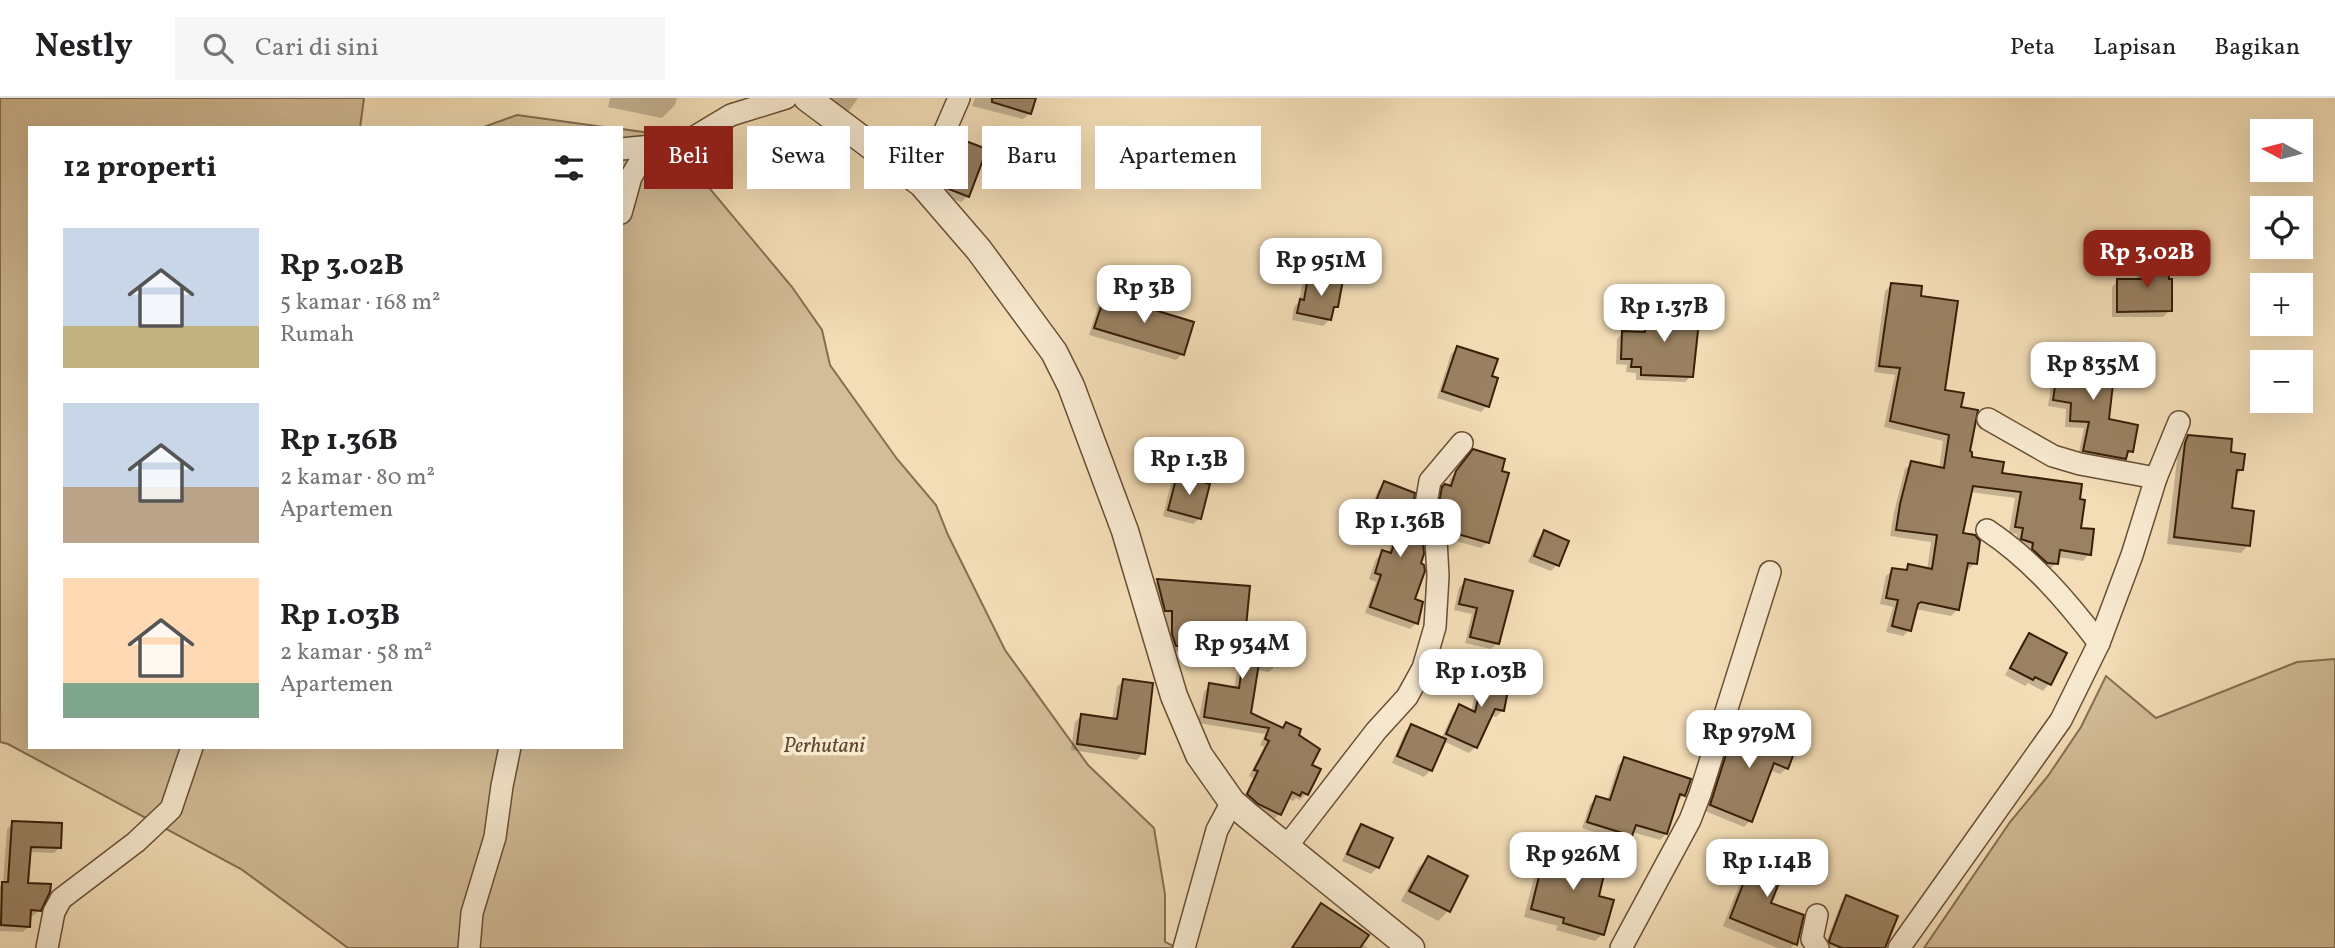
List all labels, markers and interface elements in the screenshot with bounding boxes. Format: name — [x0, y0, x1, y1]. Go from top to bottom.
search box — [175, 17, 665, 80]
text: Nestly — [35, 25, 133, 71]
icon: search — [199, 29, 237, 67]
text: Cari di sini — [255, 30, 379, 66]
text: Peta — [2010, 31, 2055, 65]
text: Lapisan — [2093, 31, 2176, 65]
text: Bagikan — [2214, 31, 2300, 65]
north arrow — [2250, 119, 2314, 182]
map controls — [2250, 119, 2313, 413]
chip: Beli — [644, 126, 733, 189]
chip: Sewa — [747, 126, 850, 189]
chip: Filter — [864, 126, 968, 189]
chip: Baru — [982, 126, 1081, 189]
chip: Apartemen — [1095, 126, 1261, 189]
text: 12 properti — [63, 147, 217, 189]
icon: filters — [550, 149, 588, 187]
button: locate — [2250, 196, 2313, 259]
pin: Rp 3.02B — [2075, 230, 2219, 290]
text: Rp 3.02B — [2099, 237, 2195, 269]
pin: Rp 951M — [1256, 238, 1386, 298]
text: Rp 3.02B — [280, 245, 404, 287]
text: Rp 951M — [1276, 245, 1366, 277]
icon: home — [119, 256, 203, 340]
pin: Rp 3B — [1095, 266, 1193, 325]
text: Rp 3B — [1113, 272, 1175, 304]
button: + — [2250, 273, 2313, 336]
pin: Rp 1.37B — [1592, 285, 1736, 344]
text: 5 kamar · 168 m² — [280, 287, 441, 319]
text: Rp 1.37B — [1620, 291, 1708, 323]
text: Rumah — [280, 319, 354, 351]
pin: Rp 835M — [2028, 342, 2158, 402]
text: Rp 835M — [2047, 349, 2139, 381]
button: − — [2250, 350, 2313, 413]
text: Rp 1.36B — [280, 420, 398, 462]
icon: home — [119, 431, 203, 515]
pin: Rp 1.3B — [1124, 438, 1254, 497]
text: Rp 1.3B — [1150, 444, 1228, 476]
text: 2 kamar · 80 m² — [280, 462, 435, 494]
text: Apartemen — [280, 494, 393, 526]
pin: Rp 1.36B — [1328, 500, 1472, 559]
text: Rp 1.36B — [1355, 506, 1445, 538]
text: Rp 1.03B — [280, 595, 400, 637]
icon: home — [119, 606, 203, 690]
pin: Rp 934M — [1177, 622, 1307, 681]
text: Rp 934M — [1194, 628, 1290, 660]
text: 2 kamar · 58 m² — [280, 637, 432, 669]
pin: Rp 1.03B — [1409, 650, 1553, 709]
text: Rp 1.03B — [1435, 656, 1527, 688]
text: Apartemen — [280, 669, 393, 701]
pin: Rp 979M — [1684, 710, 1814, 770]
text: Rp 979M — [1702, 717, 1796, 749]
park label: Perhutani — [783, 732, 865, 761]
pin: Rp 926M — [1508, 832, 1638, 892]
text: Rp 926M — [1526, 839, 1620, 871]
pin: Rp 1.14B — [1695, 840, 1839, 899]
text: Rp 1.14B — [1722, 846, 1812, 878]

